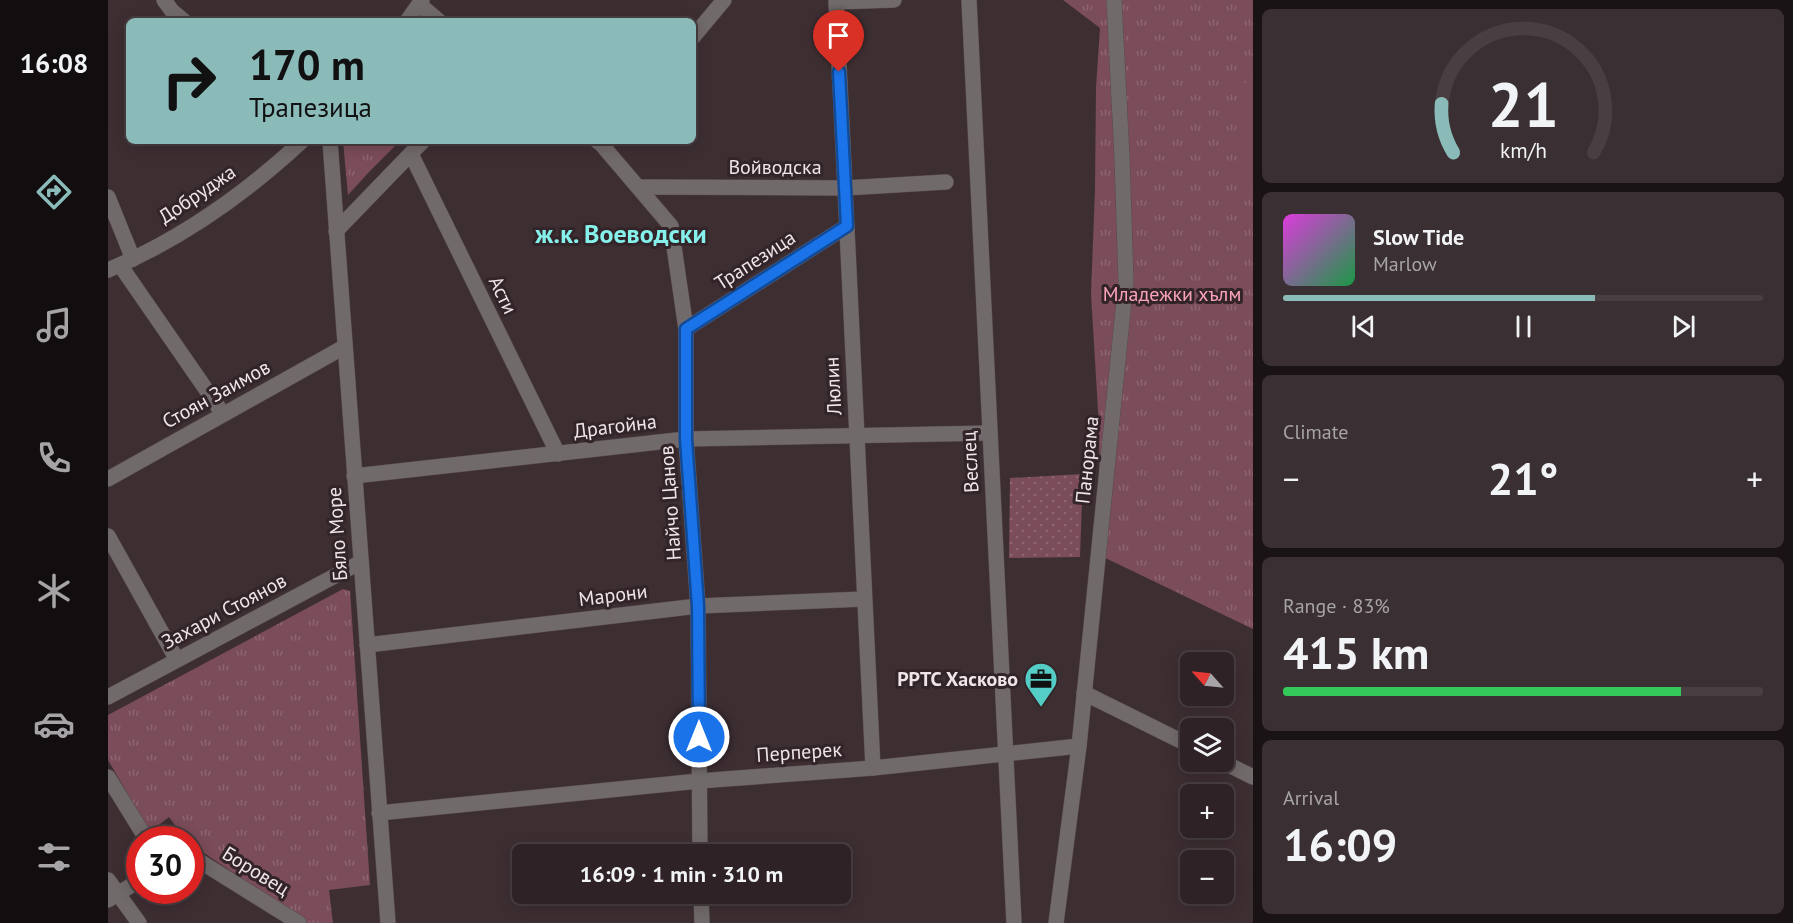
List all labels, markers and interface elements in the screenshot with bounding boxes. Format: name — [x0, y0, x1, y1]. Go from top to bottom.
pin — [813, 10, 864, 72]
icon: arrive — [822, 19, 855, 52]
text: 170 m — [249, 37, 365, 92]
icon: right — [150, 42, 228, 120]
text: 16:08 — [20, 46, 88, 80]
text: 21 — [1488, 63, 1558, 144]
text: Трапезица — [249, 90, 372, 124]
text: km/h — [1499, 136, 1546, 164]
street label: Войводска — [728, 154, 822, 180]
street label: Добруджа — [153, 159, 241, 229]
icon: directions — [33, 171, 75, 213]
district label: ж.к. Воеводски — [534, 217, 707, 250]
text: Slow Tide — [1373, 223, 1464, 251]
street label: Трапезица — [710, 224, 800, 296]
text: Marlow — [1373, 251, 1437, 277]
street label: Асти — [483, 272, 523, 318]
park label: Младежки хълм — [1103, 281, 1241, 307]
icon: music — [33, 304, 75, 346]
icon: previous — [1347, 310, 1380, 343]
icon: pause — [1507, 310, 1540, 343]
icon: next — [1667, 310, 1700, 343]
street label: Стоян Заимов — [157, 354, 275, 434]
street label: Люлин — [818, 356, 848, 417]
street label: Драгойна — [572, 408, 658, 444]
street label: Панорама — [1069, 415, 1105, 505]
text: Climate — [1283, 419, 1349, 445]
street label: Веслец — [955, 430, 985, 494]
icon: phone — [33, 437, 75, 479]
street label: Найчо Цанов — [653, 445, 687, 561]
text: 21° — [1488, 449, 1558, 507]
text: − — [1283, 457, 1300, 500]
text: + — [1746, 457, 1763, 500]
street label: Бяло Море — [321, 486, 353, 582]
street label: Захари Стоянов — [157, 567, 291, 655]
icon: climate — [33, 570, 75, 612]
street label: Марони — [577, 578, 649, 612]
text: Range · 83% — [1283, 593, 1390, 619]
text: 415 km — [1283, 623, 1429, 681]
north arrow — [1180, 652, 1234, 706]
map controls — [1180, 652, 1234, 904]
office icon: РРТС Хасково — [1023, 661, 1059, 708]
place label: РРТС Хасково — [897, 666, 1018, 692]
icon: car — [33, 703, 75, 745]
position arrow — [667, 705, 731, 769]
button: layers — [1180, 718, 1234, 772]
street label: Перперек — [755, 736, 843, 768]
button: + — [1180, 784, 1234, 838]
text: Arrival — [1283, 785, 1339, 811]
text: 16:09 — [1283, 815, 1397, 873]
speed limit sign: 30 — [126, 826, 204, 904]
icon: filters — [33, 836, 75, 878]
street label: Боровец — [218, 840, 294, 902]
button: − — [1180, 850, 1234, 904]
text: 16:09 · 1 min · 310 m — [580, 860, 783, 888]

